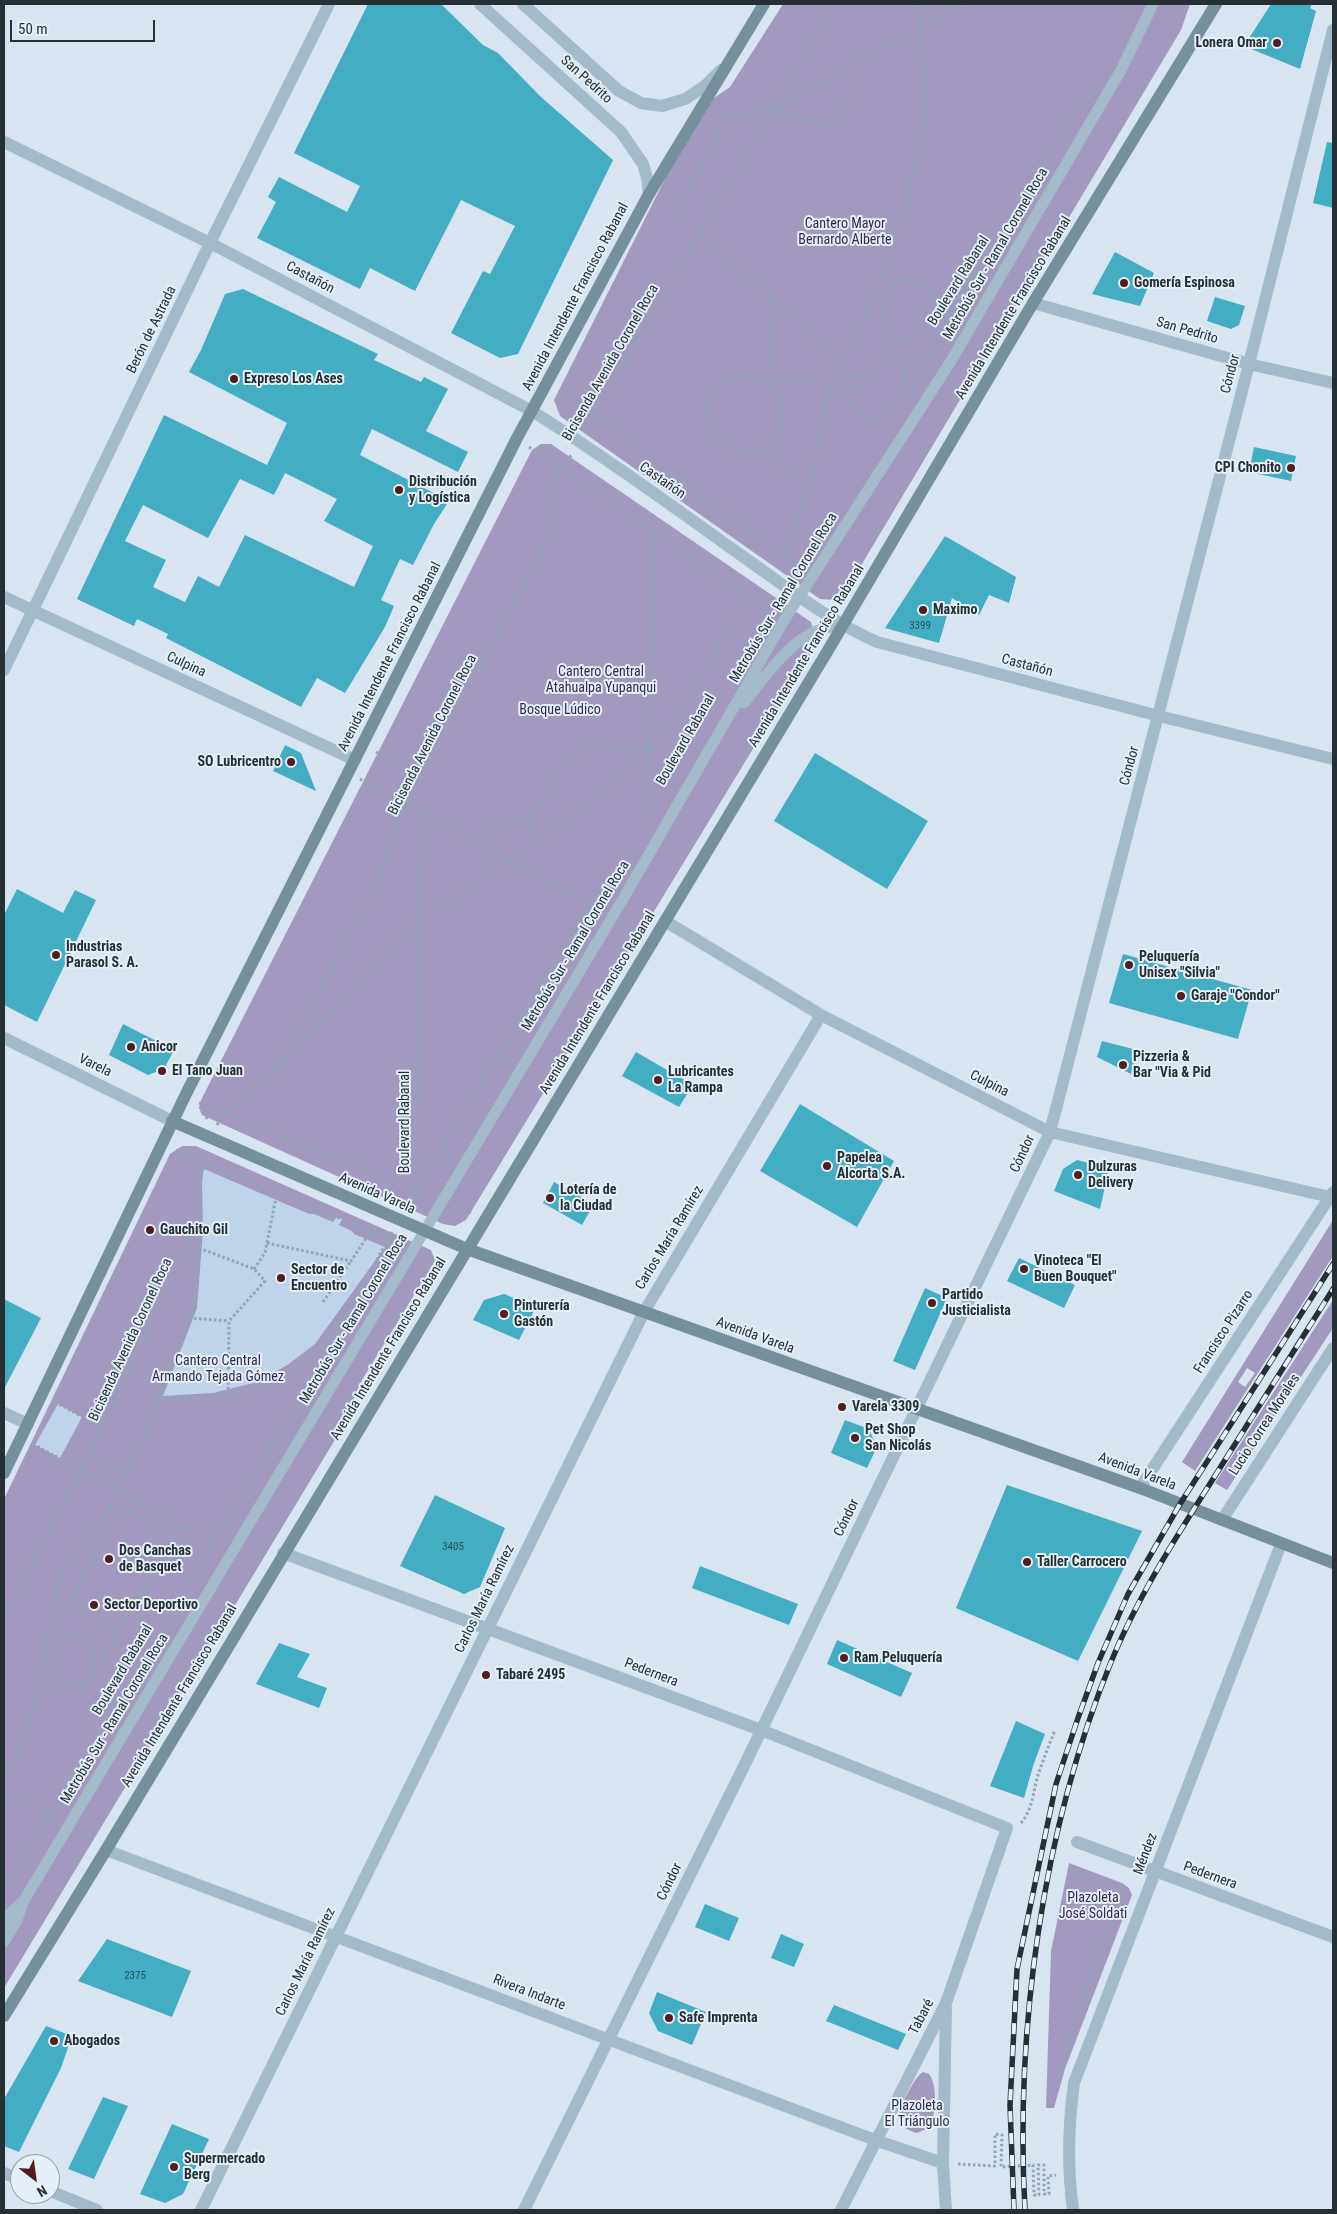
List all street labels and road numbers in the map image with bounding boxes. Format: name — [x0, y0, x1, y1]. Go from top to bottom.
street label: San Pedrito — [557, 52, 615, 108]
street label: Metrobús Sur - Ramal Coronel Roca — [940, 165, 1052, 343]
street label: Avenida Intendente Francisco Rabanal — [519, 200, 633, 394]
street label: Avenida Intendente Francisco Rabanal — [953, 214, 1075, 402]
street label: Boulevard Rabanal — [925, 233, 993, 329]
street label: Castañón — [283, 258, 337, 298]
street label: Bicisenda Avenida Coronel Roca — [559, 282, 663, 444]
street label: Berón de Astrada — [124, 284, 180, 376]
street label: San Pedrito — [1154, 314, 1220, 348]
street label: Cóndor — [1218, 353, 1244, 395]
street label: Castañón — [636, 459, 688, 503]
street label: Metrobús Sur - Ramal Coronel Roca — [727, 510, 841, 686]
street label: Avenida Intendente Francisco Rabanal — [335, 560, 445, 754]
street label: Avenida Intendente Francisco Rabanal — [746, 562, 868, 750]
street label: Culpina — [164, 649, 208, 681]
street label: Castañón — [999, 651, 1055, 681]
street label: Bicisenda Avenida Coronel Roca — [385, 652, 481, 818]
street label: Boulevard Rabanal — [653, 691, 719, 789]
street label: Cóndor — [1117, 745, 1143, 787]
street label: Metrobús Sur - Ramal Coronel Roca — [519, 858, 633, 1034]
street label: Avenida Intendente Francisco Rabanal — [537, 909, 659, 1097]
street label: Varela — [76, 1051, 114, 1081]
street label: Culpina — [967, 1067, 1011, 1101]
street label: Boulevard Rabanal — [397, 1071, 413, 1173]
street label: Cóndor — [1007, 1132, 1039, 1176]
street label: Avenida Varela — [336, 1170, 418, 1218]
street label: Carlos María Ramírez — [632, 1183, 708, 1293]
street label: Metrobús Sur - Ramal Coronel Roca — [297, 1231, 411, 1407]
street label: Avenida Intendente Francisco Rabanal — [328, 1255, 450, 1443]
street label: Bicisenda Avenida Coronel Roca — [86, 1256, 176, 1424]
street label: Francisco Pizarro — [1191, 1287, 1257, 1377]
street label: Avenida Varela — [714, 1314, 796, 1358]
street label: Lucio Correa Morales — [1226, 1371, 1304, 1479]
street label: Avenida Varela — [1096, 1449, 1178, 1495]
street label: Cóndor — [831, 1496, 863, 1540]
street label: Carlos María Ramírez — [452, 1542, 518, 1656]
street label: Avenida Intendente Francisco Rabanal — [119, 1602, 241, 1790]
street label: Boulevard Rabanal — [89, 1622, 157, 1718]
street label: Metrobús Sur - Ramal Coronel Roca — [58, 1631, 172, 1807]
street label: Pedernera — [622, 1655, 680, 1691]
street label: Méndez — [1130, 1831, 1162, 1877]
street label: Pedernera — [1181, 1859, 1239, 1893]
street label: Cóndor — [654, 1860, 686, 1904]
street label: Carlos María Ramírez — [273, 1905, 339, 2019]
street label: Rivera Indarte — [490, 1971, 568, 2015]
street label: Tabaré — [906, 1996, 938, 2038]

